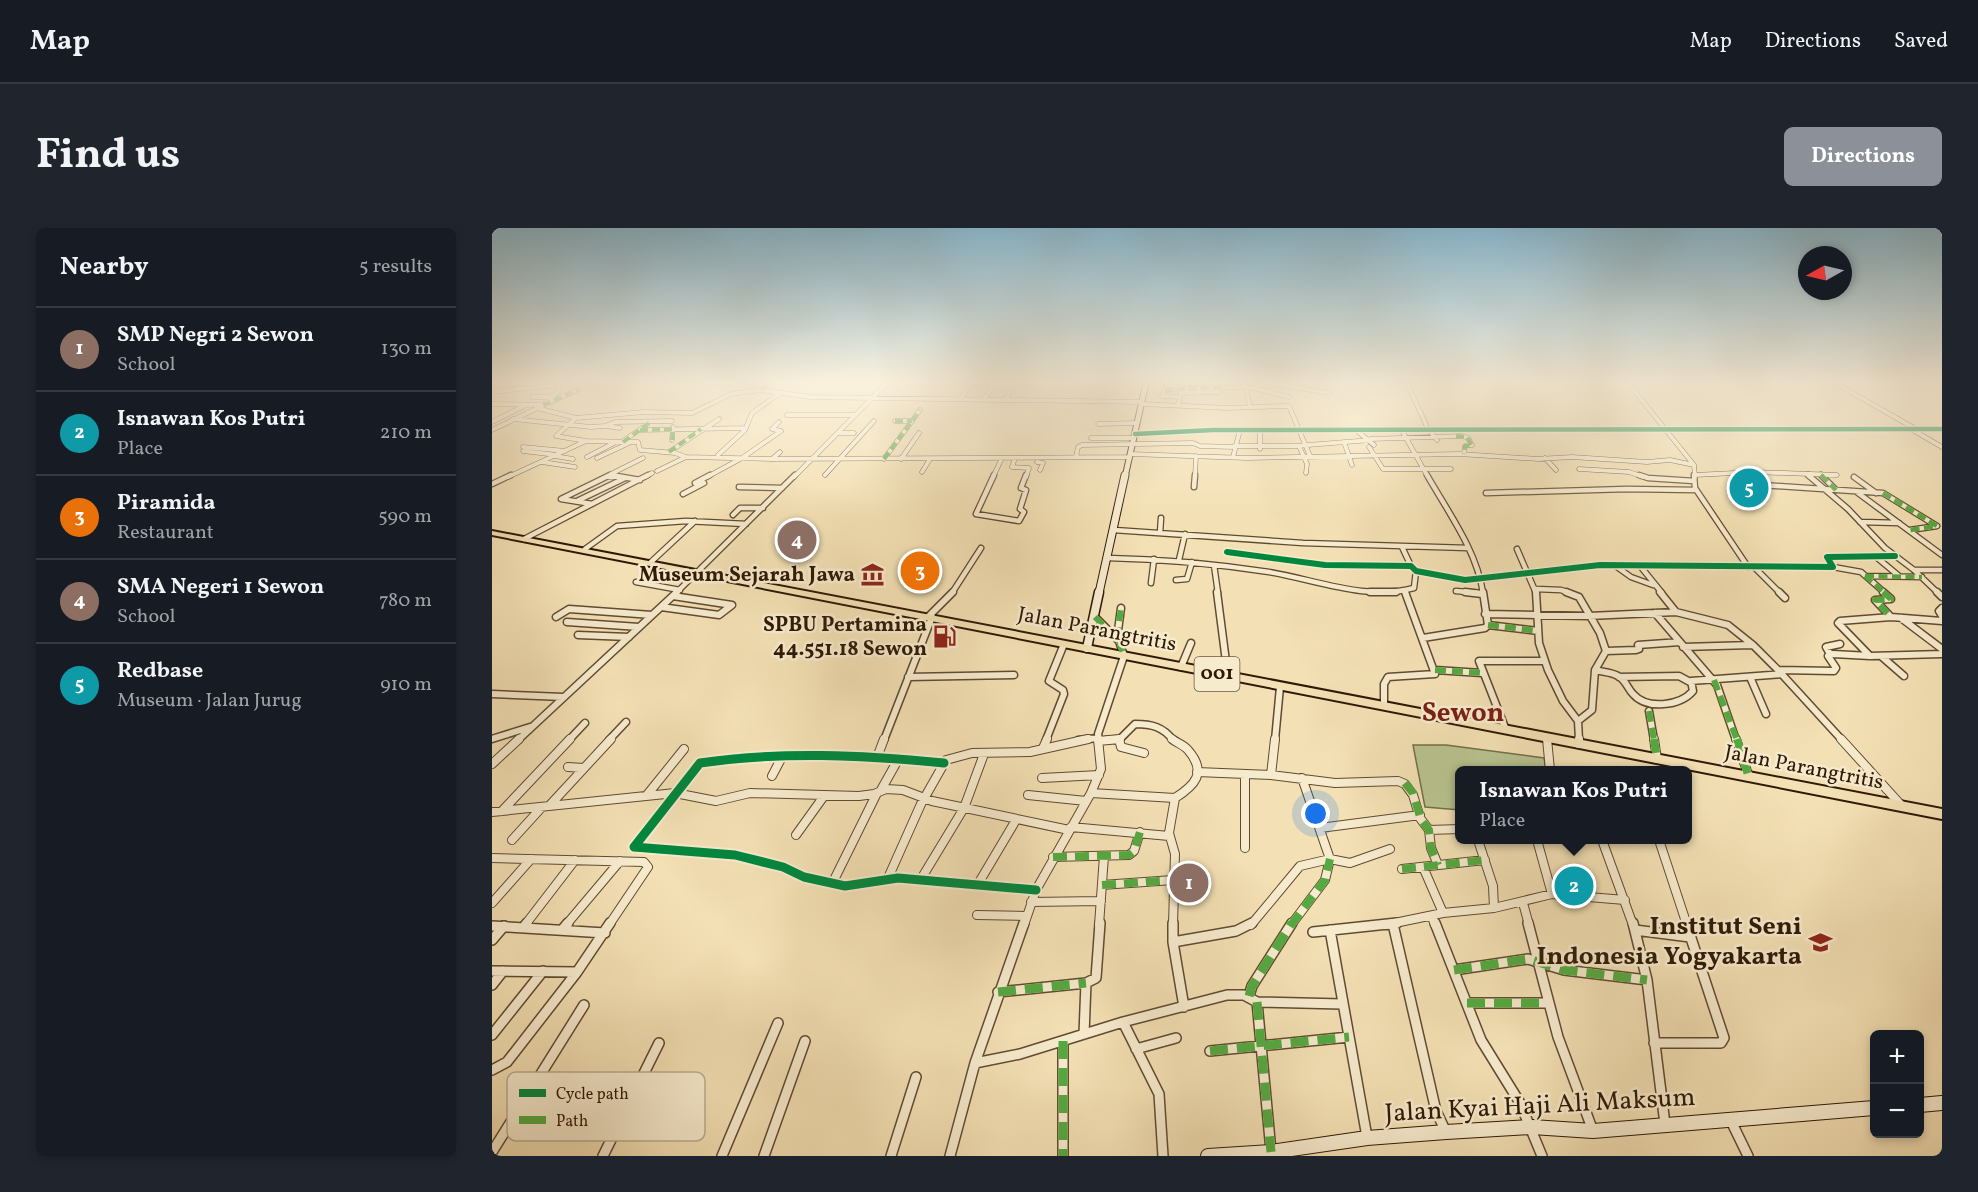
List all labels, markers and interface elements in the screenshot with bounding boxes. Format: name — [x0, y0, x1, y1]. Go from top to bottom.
text: Map — [30, 22, 90, 61]
text: Map — [1690, 27, 1732, 56]
text: Directions — [1765, 27, 1861, 56]
text: Saved — [1894, 27, 1948, 56]
text: Find us — [36, 127, 180, 186]
button: Directions — [1784, 127, 1942, 186]
north arrow — [1798, 246, 1852, 300]
text: Nearby — [60, 249, 149, 285]
text: 5 results — [359, 253, 432, 281]
text: SMP Negri 2 Sewon — [117, 320, 314, 351]
text: 1 — [75, 335, 84, 363]
text: 130 m — [381, 335, 432, 363]
text: School — [117, 351, 175, 379]
text: Isnawan Kos Putri — [117, 404, 305, 435]
text: 2 — [74, 419, 85, 447]
text: 210 m — [380, 419, 432, 447]
text: Place — [117, 435, 163, 463]
pin: 5 — [1730, 466, 1768, 510]
text: Piramida — [117, 488, 215, 519]
text: 3 — [74, 503, 85, 531]
text: 590 m — [378, 503, 432, 531]
pin: 4 — [778, 518, 816, 562]
text: Restaurant — [117, 519, 214, 547]
pin: 3 — [900, 548, 940, 594]
place label: Museum Sejarah Jawa — [639, 561, 855, 590]
museum icon: Museum Sejarah Jawa — [860, 562, 886, 588]
text: SMA Negeri 1 Sewon — [117, 572, 324, 603]
text: 4 — [73, 587, 86, 615]
text: 780 m — [379, 587, 432, 615]
street label: Jalan Parangtritis — [1015, 600, 1179, 660]
text: School — [117, 603, 175, 631]
place label: SPBU Pertamina 44.551.18 Sewon — [763, 611, 927, 664]
fuel station icon: SPBU Pertamina 44.551.18 Sewon — [932, 624, 958, 650]
text: Redbase — [117, 656, 203, 687]
road number: 001 — [1194, 657, 1240, 691]
text: 5 — [75, 671, 84, 699]
text: 910 m — [380, 671, 432, 699]
text: Museum · Jalan Jurug — [117, 687, 302, 715]
district label: Sewon — [1422, 695, 1504, 733]
street label: Jalan Parangtritis — [1722, 738, 1886, 798]
popup — [1455, 766, 1692, 844]
text: Isnawan Kos Putri — [1479, 776, 1668, 807]
your location — [1301, 799, 1330, 828]
text: Place — [1479, 807, 1525, 835]
pin: 1 — [1170, 860, 1208, 906]
pin: 2 — [1554, 864, 1594, 908]
place label: Institut Seni Indonesia Yogyakarta — [1536, 909, 1802, 975]
school or university icon: Institut Seni Indonesia Yogyakarta — [1807, 929, 1833, 955]
map controls — [1870, 1030, 1924, 1138]
button: + — [1870, 1030, 1924, 1084]
legend — [507, 1072, 705, 1141]
street label: Jalan Kyai Haji Ali Maksum — [1384, 1080, 1696, 1132]
text: Cycle path — [556, 1084, 629, 1106]
button: − — [1870, 1084, 1924, 1138]
text: Path — [556, 1111, 588, 1133]

